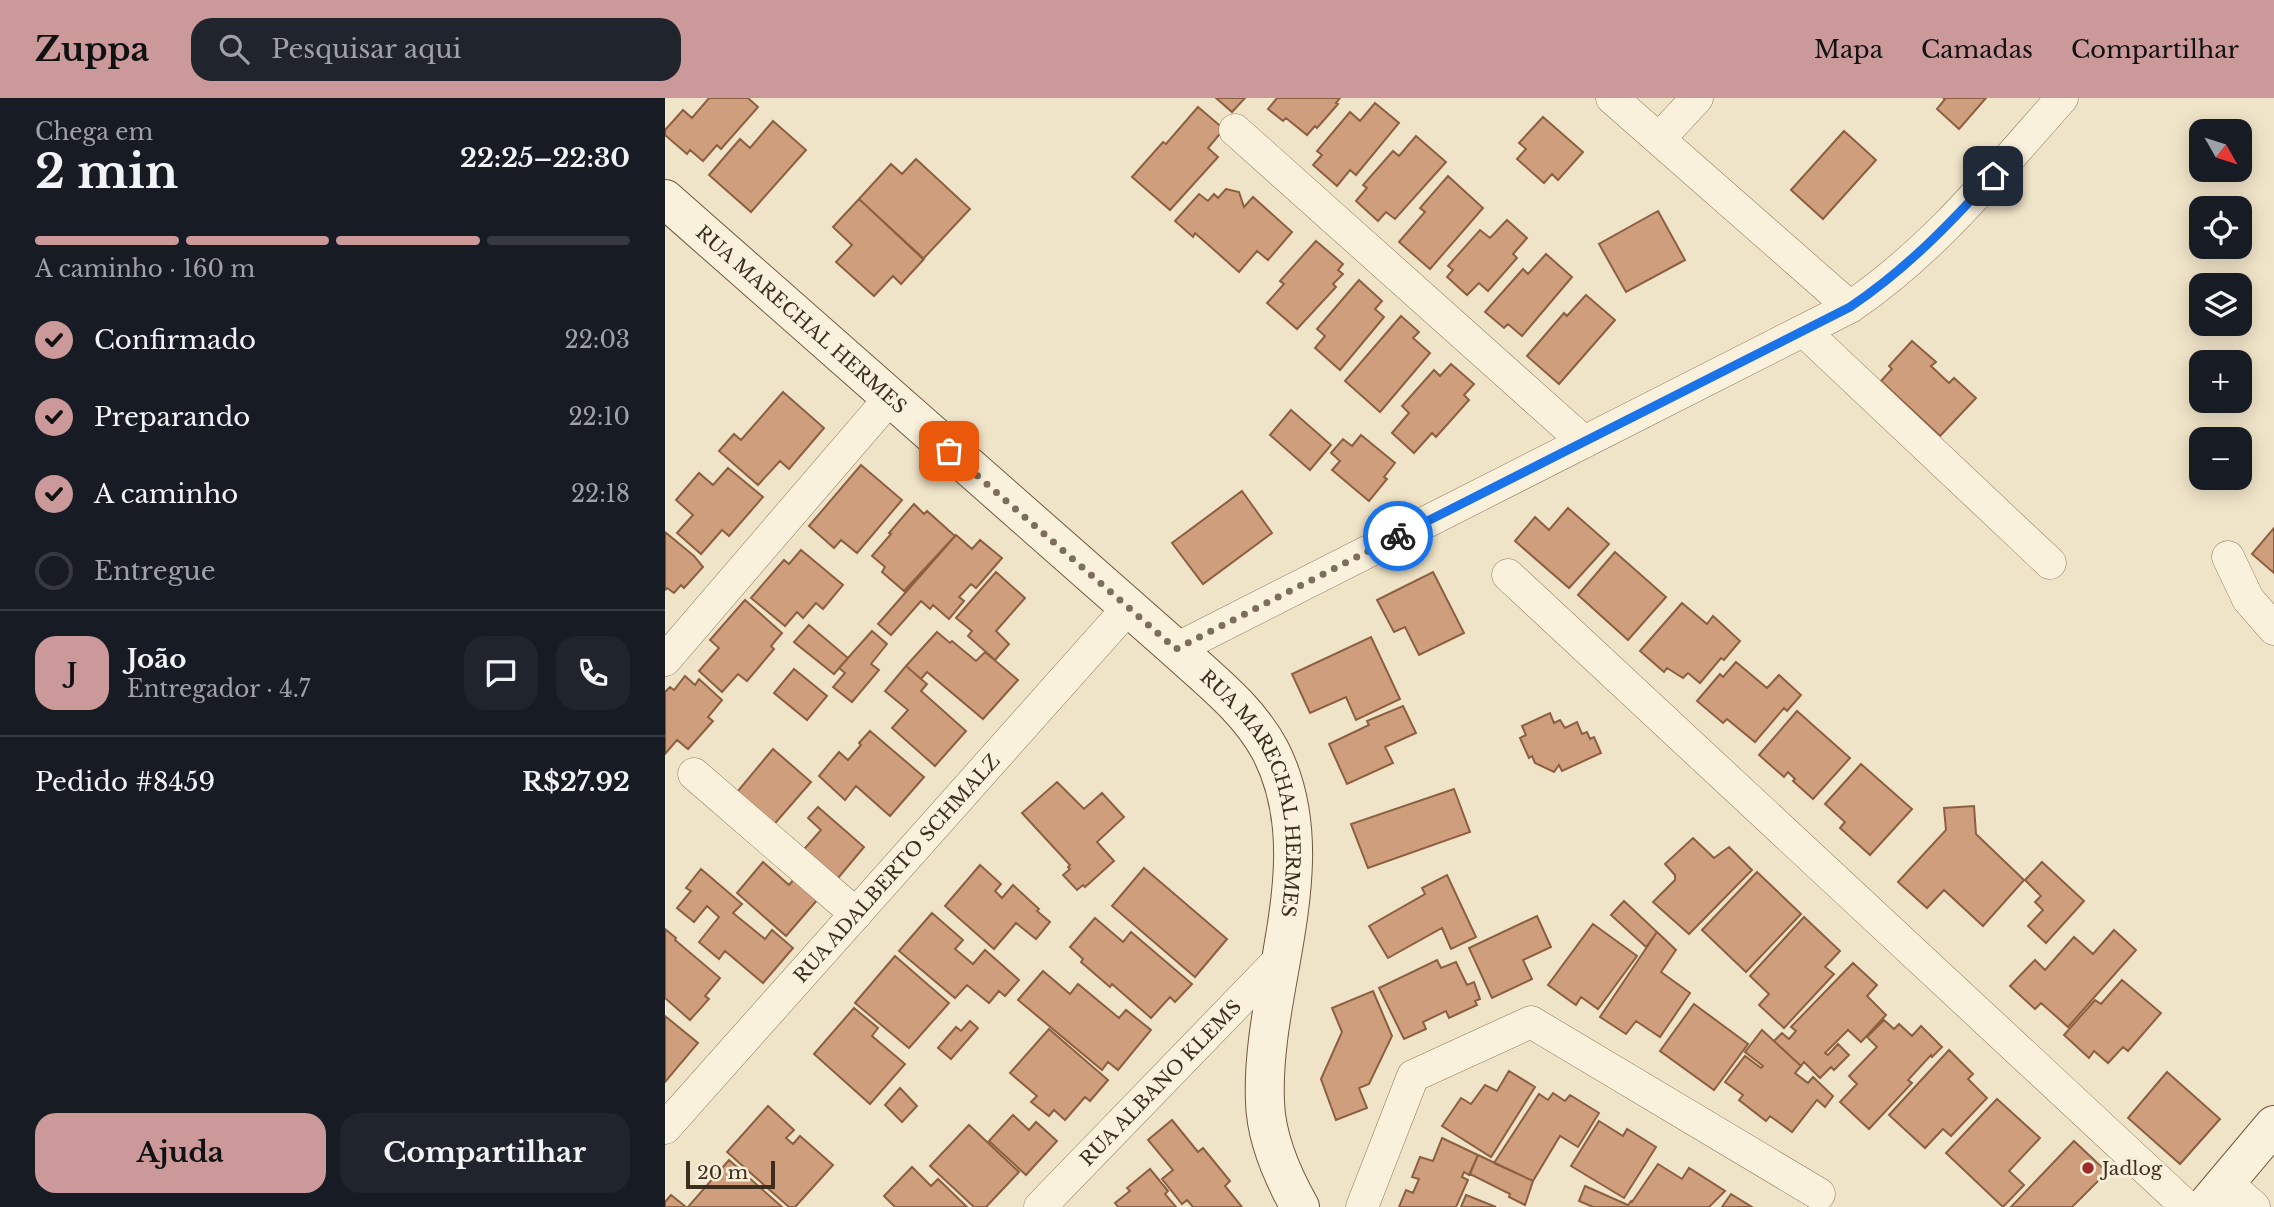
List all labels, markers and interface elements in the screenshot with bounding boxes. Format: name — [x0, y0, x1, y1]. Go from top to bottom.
search box — [191, 18, 681, 81]
text: Zuppa — [35, 29, 149, 70]
icon: search — [215, 30, 253, 68]
text: Pesquisar aqui — [271, 33, 461, 65]
text: Mapa — [1814, 35, 1883, 64]
text: Camadas — [1921, 35, 2033, 64]
text: Compartilhar — [2071, 35, 2239, 64]
text: Chega em — [35, 118, 153, 146]
north arrow — [2189, 119, 2252, 182]
map controls — [2189, 119, 2252, 490]
text: 22:25–22:30 — [460, 142, 630, 174]
text: 2 min — [35, 143, 178, 200]
pin — [1963, 146, 2023, 206]
icon: home — [1974, 157, 2012, 195]
button: locate — [2189, 196, 2252, 259]
street label: RUA MARECHAL HERMES — [691, 221, 911, 419]
text: A caminho · 160 m — [35, 255, 255, 283]
button: layers — [2189, 273, 2252, 336]
icon: check — [35, 321, 73, 359]
text: Confirmado — [94, 324, 256, 356]
text: 22:03 — [565, 326, 630, 354]
button: + — [2189, 350, 2252, 413]
icon: check — [35, 398, 73, 436]
text: Preparando — [94, 401, 250, 433]
text: 22:10 — [568, 403, 630, 431]
pin — [919, 421, 979, 481]
button: − — [2189, 427, 2252, 490]
icon: bag — [930, 432, 968, 470]
icon: check — [35, 475, 73, 513]
text: A caminho — [94, 478, 238, 510]
text: 22:18 — [571, 480, 630, 508]
courier — [1363, 501, 1433, 571]
icon: bike — [1379, 517, 1417, 555]
text: Entregue — [94, 555, 216, 587]
button: chat — [464, 636, 538, 710]
button: phone — [556, 636, 630, 710]
text: João — [127, 643, 186, 675]
text: J — [67, 657, 77, 689]
street label: RUA MARECHAL HERMES — [1195, 665, 1304, 919]
text: Entregador · 4.7 — [127, 675, 310, 703]
street label: RUA ADALBERTO SCHMALZ — [789, 749, 1005, 988]
text: Pedido #8459 — [35, 766, 215, 798]
text: R$27.92 — [522, 766, 630, 798]
street label: RUA ALBANO KLEMS — [1075, 995, 1246, 1171]
button: Ajuda — [35, 1113, 326, 1193]
button: Compartilhar — [340, 1113, 630, 1193]
place label: Jadlog — [2099, 1157, 2163, 1180]
scale bar — [686, 1158, 775, 1190]
marker: Jadlog — [2080, 1160, 2096, 1176]
text: 20 m — [697, 1161, 748, 1184]

